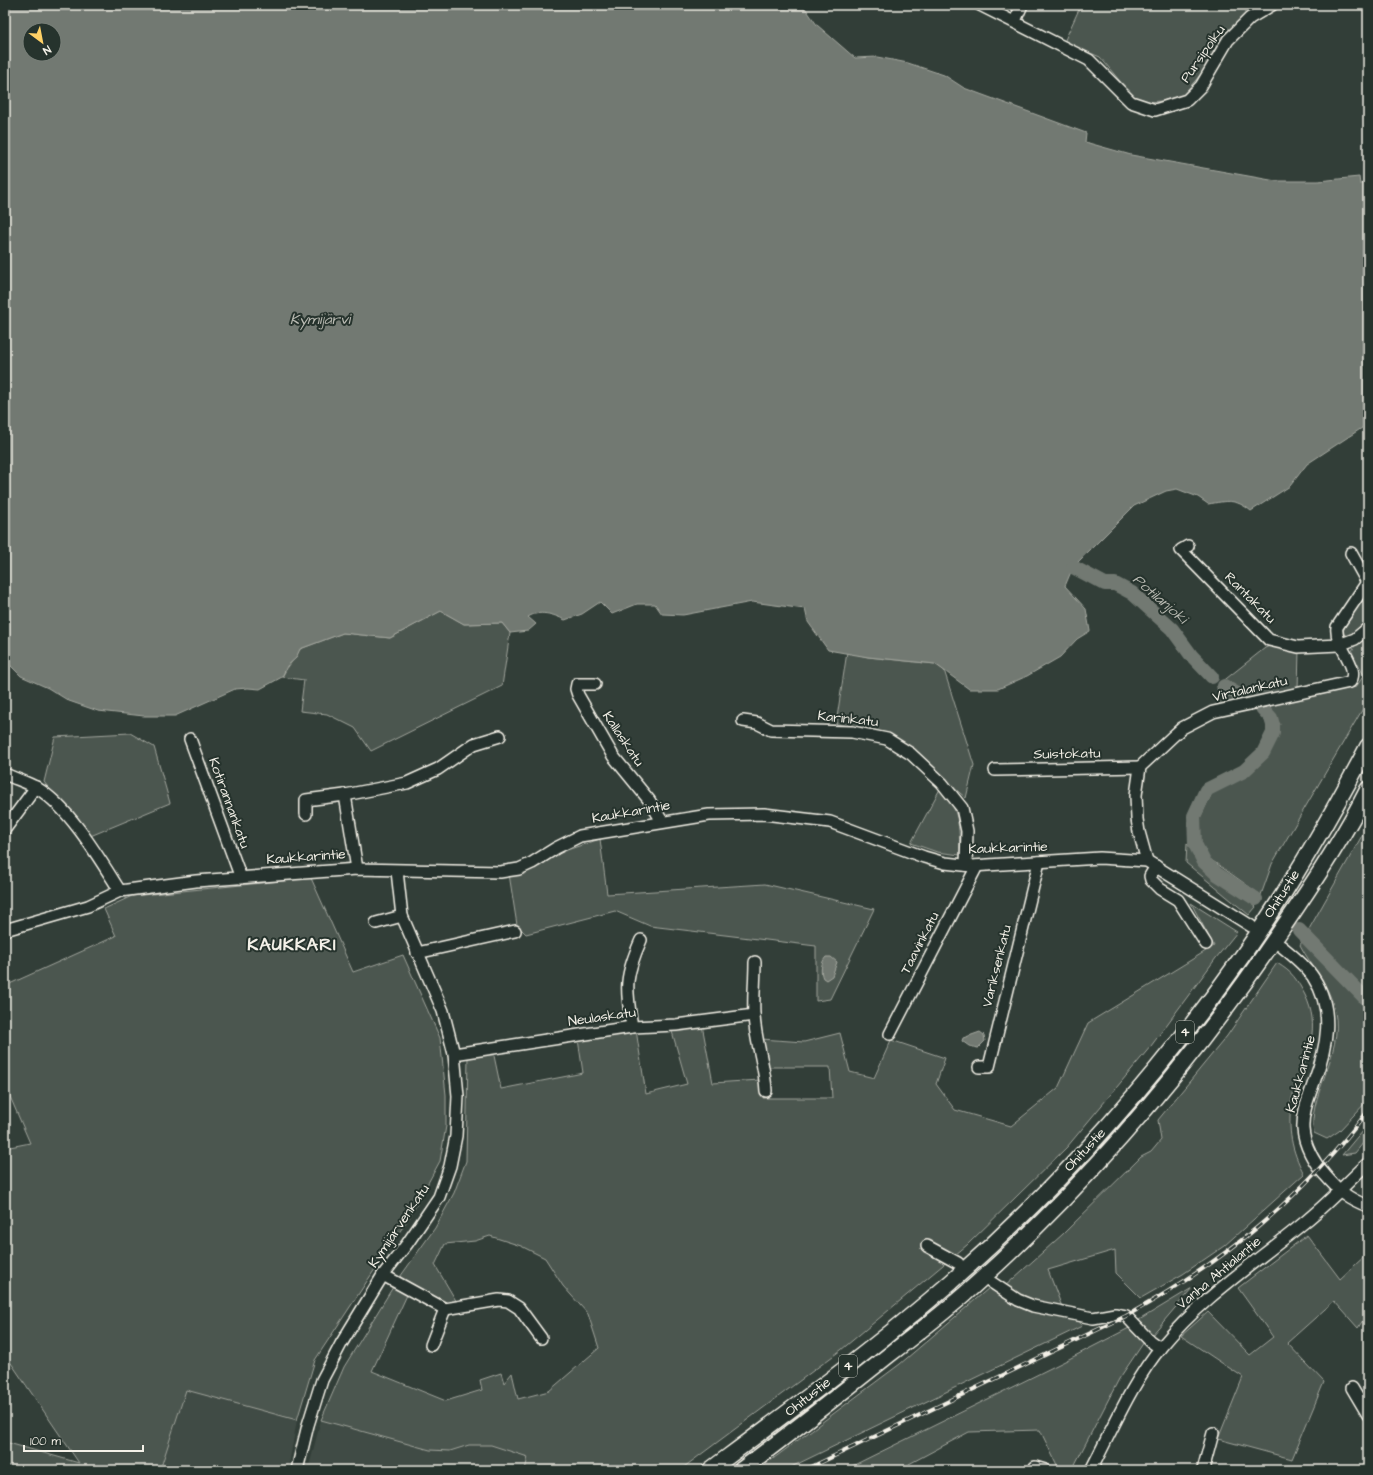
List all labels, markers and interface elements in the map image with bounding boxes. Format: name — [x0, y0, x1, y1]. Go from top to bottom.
street label: Pursipolku — [1176, 21, 1230, 87]
north arrow — [22, 22, 62, 62]
text: N — [40, 42, 54, 58]
water label: Kymijärvi — [290, 309, 352, 331]
street label: Rantakatu — [1220, 568, 1280, 628]
water label: Potilanjoki — [1128, 569, 1193, 630]
street label: Virtalankatu — [1211, 671, 1289, 707]
street label: Karinkatu — [817, 706, 879, 732]
street label: Kallaskatu — [597, 707, 649, 771]
street label: Suistokatu — [1033, 743, 1101, 765]
street label: Kotirannankatu — [203, 755, 255, 851]
street label: Kaukkarintie — [590, 795, 672, 829]
street label: Kaukkarintie — [968, 837, 1048, 859]
street label: Kaukkarintie — [266, 844, 347, 870]
street label: Ohitustie — [1259, 866, 1305, 922]
street label: Taavinkatu — [896, 908, 944, 978]
street label: Variksenkatu — [977, 923, 1017, 1009]
district label: KAUKKARI — [247, 932, 337, 957]
street label: Neulaskatu — [567, 1002, 637, 1032]
road number: 4 — [1176, 1021, 1194, 1043]
street label: Kaukkarintie — [1281, 1033, 1321, 1115]
street label: Ohitustie — [1059, 1123, 1111, 1176]
street label: Kymijärvenkatu — [364, 1180, 434, 1272]
street label: Vanha Ahtialantie — [1172, 1231, 1266, 1314]
road number: 4 — [839, 1355, 857, 1377]
street label: Ohitustie — [781, 1372, 836, 1421]
scale bar — [24, 1427, 143, 1453]
text: 100 m — [30, 1433, 61, 1450]

